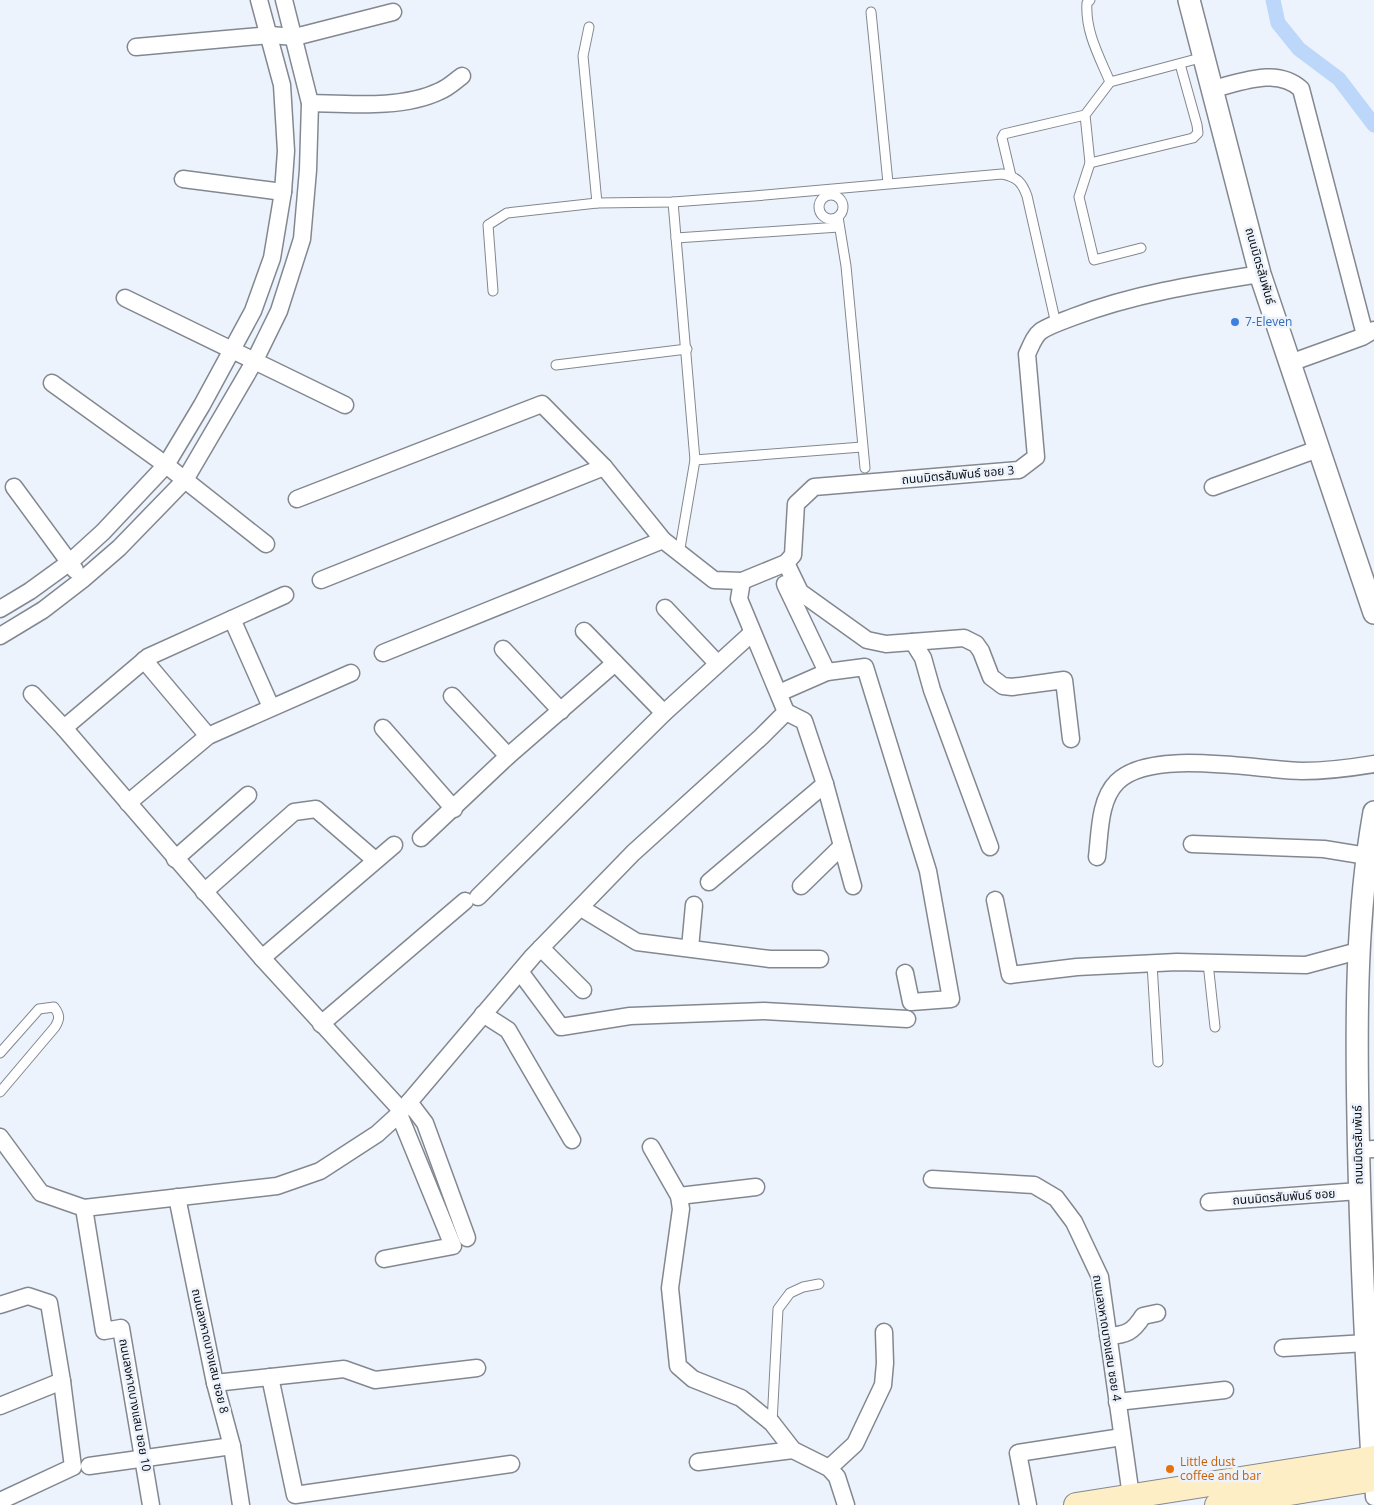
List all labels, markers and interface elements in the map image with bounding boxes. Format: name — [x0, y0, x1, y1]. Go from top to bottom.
street label: ถนนมิตรสัมพันธ์ — [1241, 225, 1280, 306]
place label: 7-Eleven — [1245, 313, 1292, 330]
marker: 7-Eleven — [1229, 316, 1241, 328]
street label: ถนนมิตรสัมพันธ์ ซอย 3 — [901, 461, 1015, 488]
street label: ถนนมิตรสัมพันธ์ — [1348, 1105, 1367, 1185]
street label: ถนนมิตรสัมพันธ์ ซอย — [1232, 1184, 1336, 1209]
street label: ถนนลงหาดบางแสน ซอย 4 — [1089, 1273, 1126, 1403]
street label: ถนนลงหาดบางแสน ซอย 8 — [188, 1287, 233, 1415]
street label: ถนนลงหาดบางแสน ซอย 10 — [115, 1337, 156, 1473]
place label: Little dust coffee and bar — [1180, 1453, 1261, 1484]
marker: Little dust coffee and bar — [1164, 1463, 1176, 1475]

